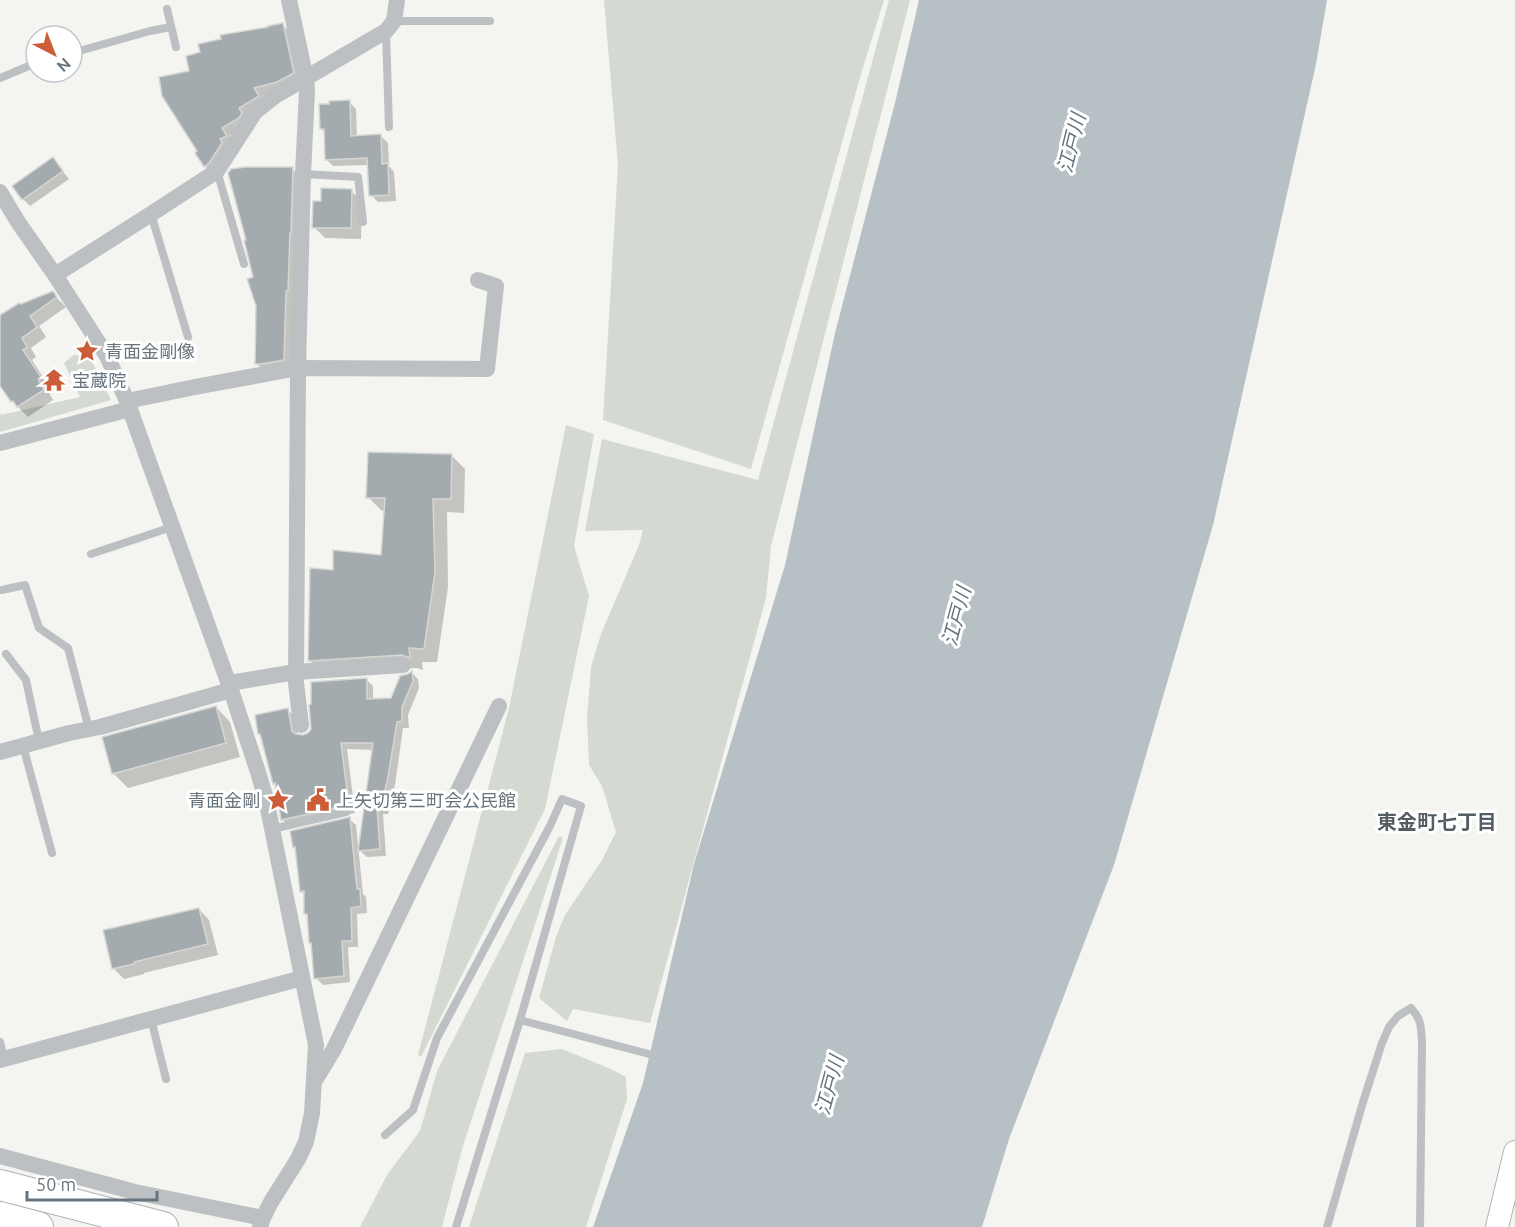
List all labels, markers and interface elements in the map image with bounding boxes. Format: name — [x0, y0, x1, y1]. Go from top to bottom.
north arrow — [24, 24, 84, 84]
text: N — [54, 54, 74, 76]
water label: 江戸川 — [1053, 109, 1090, 175]
place icon: 青面金剛像 — [74, 338, 100, 364]
place label: 青面金剛像 — [105, 341, 195, 361]
temple icon: 宝蔵院 — [41, 367, 67, 393]
place label: 宝蔵院 — [72, 370, 126, 390]
water label: 江戸川 — [937, 582, 975, 648]
place icon: 青面金剛 — [265, 787, 291, 813]
public building icon: 上矢切第三町会公民館 — [305, 787, 331, 813]
place label: 青面金剛 — [188, 790, 260, 810]
place label: 上矢切第三町会公民館 — [336, 790, 516, 810]
district label: 東金町七丁目 — [1377, 810, 1497, 833]
water label: 江戸川 — [810, 1051, 848, 1117]
scale bar — [27, 1164, 158, 1202]
text: 50 m — [36, 1174, 76, 1194]

